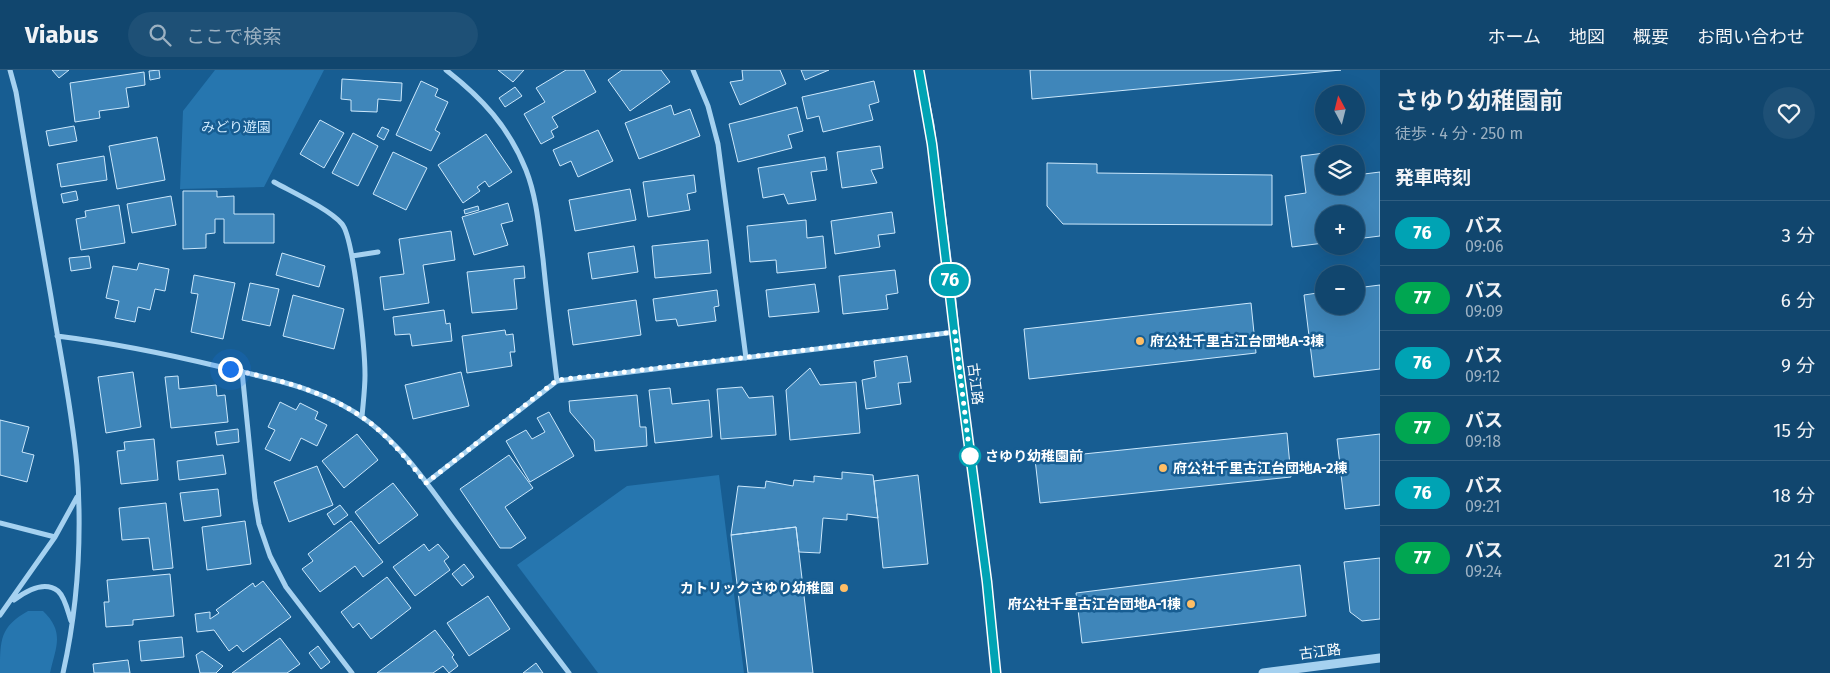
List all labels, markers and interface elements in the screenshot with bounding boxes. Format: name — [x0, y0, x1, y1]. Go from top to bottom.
search box — [128, 12, 478, 57]
text: Viabus — [25, 21, 98, 49]
icon: search — [146, 21, 174, 49]
text: ここで検索 — [186, 25, 281, 48]
text: ホーム — [1488, 26, 1541, 48]
text: 地図 — [1569, 26, 1605, 48]
text: 概要 — [1633, 26, 1669, 48]
text: お問い合わせ — [1697, 26, 1805, 48]
north arrow — [1315, 85, 1365, 135]
map controls — [1315, 85, 1365, 315]
text: さゆり幼稚園前 — [1395, 87, 1563, 115]
button: heart — [1763, 87, 1815, 139]
park label: みどり遊園 — [201, 119, 271, 136]
text: 徒歩 · 4 分 · 250 m — [1395, 124, 1523, 143]
button: layers — [1315, 145, 1365, 195]
text: 発車時刻 — [1395, 166, 1471, 189]
button: + — [1315, 205, 1365, 255]
text: バス — [1465, 214, 1503, 237]
text: 76 — [1413, 222, 1432, 244]
text: 3 分 — [1781, 224, 1815, 247]
text: 09:06 — [1465, 237, 1503, 256]
line badge: 76 — [928, 264, 972, 296]
button: − — [1315, 265, 1365, 315]
text: 76 — [941, 269, 959, 291]
text: バス — [1465, 279, 1503, 302]
text: 77 — [1414, 287, 1431, 309]
text: 6 分 — [1781, 289, 1815, 312]
text: 09:09 — [1465, 302, 1503, 321]
place label: 府公社千里古江台団地A-3棟 — [1150, 333, 1324, 350]
marker: 府公社千里古江台団地A-3棟 — [1134, 335, 1146, 347]
text: バス — [1465, 344, 1503, 367]
text: 76 — [1413, 352, 1432, 374]
text: 9 分 — [1781, 354, 1815, 377]
your location — [218, 357, 243, 382]
street label: 古江路 — [964, 362, 986, 406]
text: 09:12 — [1465, 367, 1500, 386]
text: バス — [1465, 409, 1503, 432]
text: 77 — [1414, 417, 1431, 439]
text: 15 分 — [1773, 419, 1815, 442]
text: 09:18 — [1465, 432, 1501, 451]
marker: さゆり幼稚園前 — [959, 445, 981, 467]
place label: さゆり幼稚園前 — [985, 448, 1083, 465]
place label: 府公社千里古江台団地A-2棟 — [1173, 460, 1347, 477]
marker: 府公社千里古江台団地A-2棟 — [1157, 462, 1169, 474]
text: バス — [1465, 474, 1503, 497]
text: 76 — [1413, 482, 1432, 504]
text: 18 分 — [1772, 484, 1815, 507]
text: 09:21 — [1465, 497, 1500, 516]
text: バス — [1465, 539, 1503, 562]
text: 77 — [1414, 547, 1431, 569]
text: 21 分 — [1774, 549, 1815, 572]
text: 09:24 — [1465, 562, 1502, 581]
place label: カトリックさゆり幼稚園 — [680, 580, 834, 597]
marker: カトリックさゆり幼稚園 — [838, 582, 850, 594]
place label: 府公社千里古江台団地A-1棟 — [1008, 596, 1181, 613]
marker: 府公社千里古江台団地A-1棟 — [1185, 598, 1197, 610]
street label: 古江路 — [1298, 641, 1342, 663]

